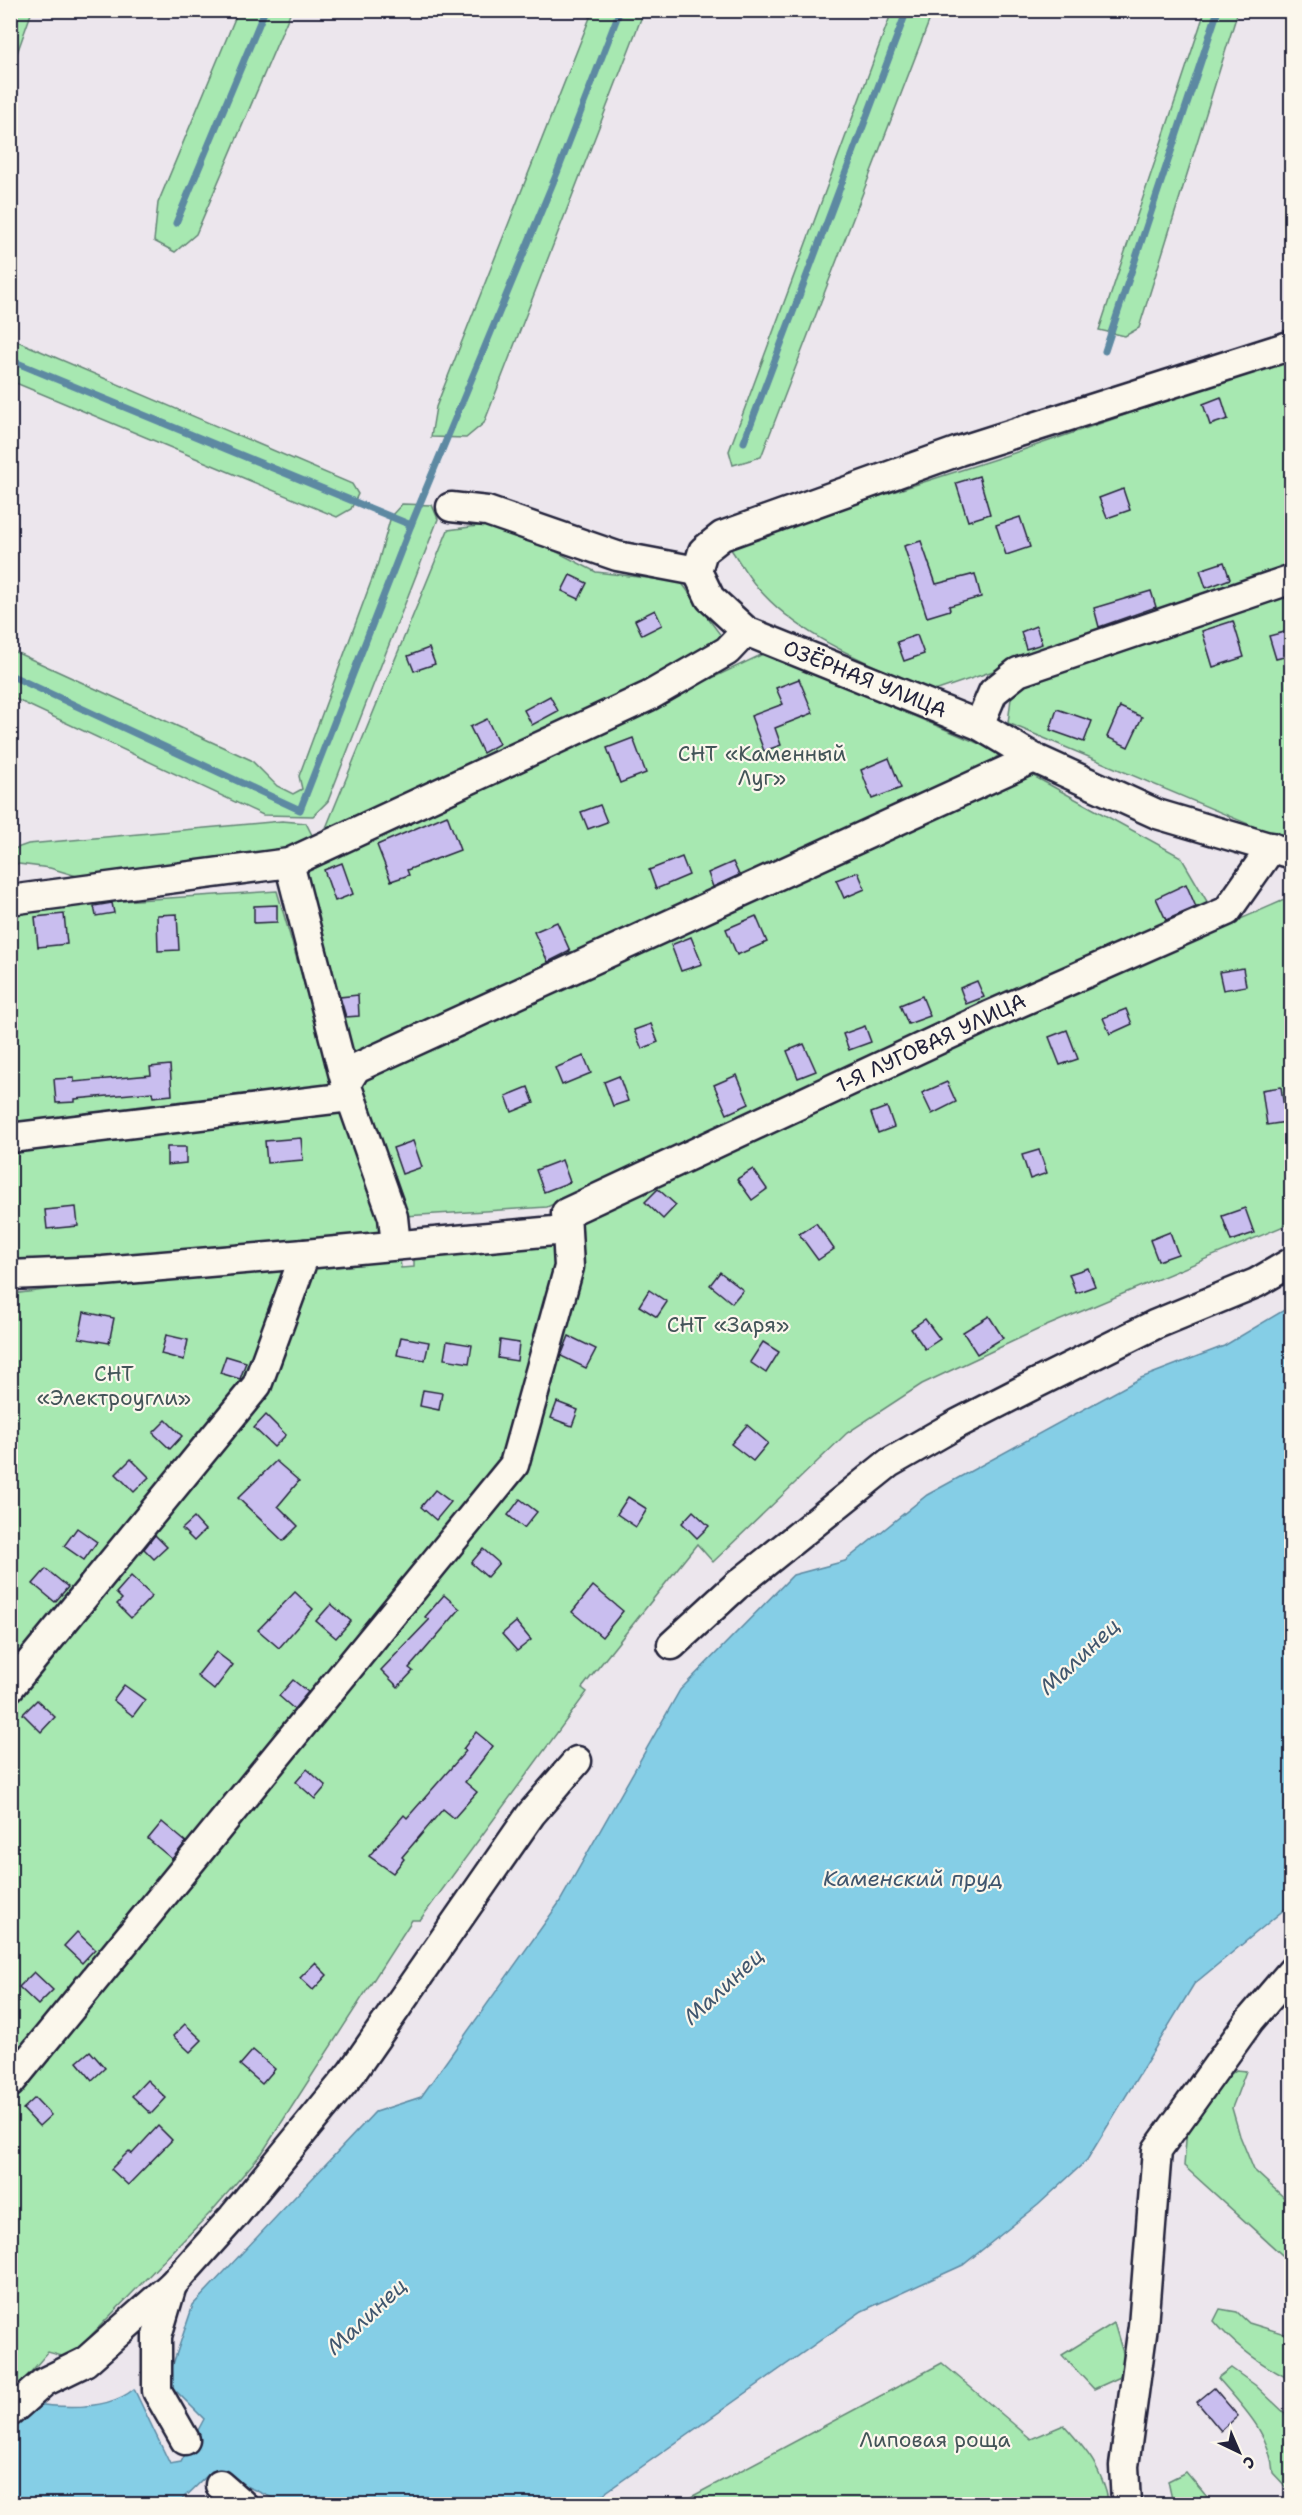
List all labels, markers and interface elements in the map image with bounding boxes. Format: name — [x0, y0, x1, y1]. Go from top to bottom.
street label: ОЗЁРНАЯ УЛИЦА — [779, 633, 951, 725]
park label: СНТ «Каменный Луг» — [678, 740, 846, 792]
street label: 1-Я ЛУГОВАЯ УЛИЦА — [832, 987, 1030, 1099]
park label: СНТ «Заря» — [667, 1311, 789, 1339]
park label: СНТ «Электроугли» — [37, 1360, 191, 1412]
water label: Малинец — [1033, 1612, 1126, 1701]
water label: Каменский пруд — [823, 1864, 1003, 1893]
water label: Малинец — [677, 1942, 770, 2031]
water label: Малинец — [320, 2272, 413, 2361]
north arrow — [1209, 2422, 1269, 2482]
park label: Липовая роща — [859, 2426, 1011, 2454]
text: С — [1238, 2451, 1260, 2474]

